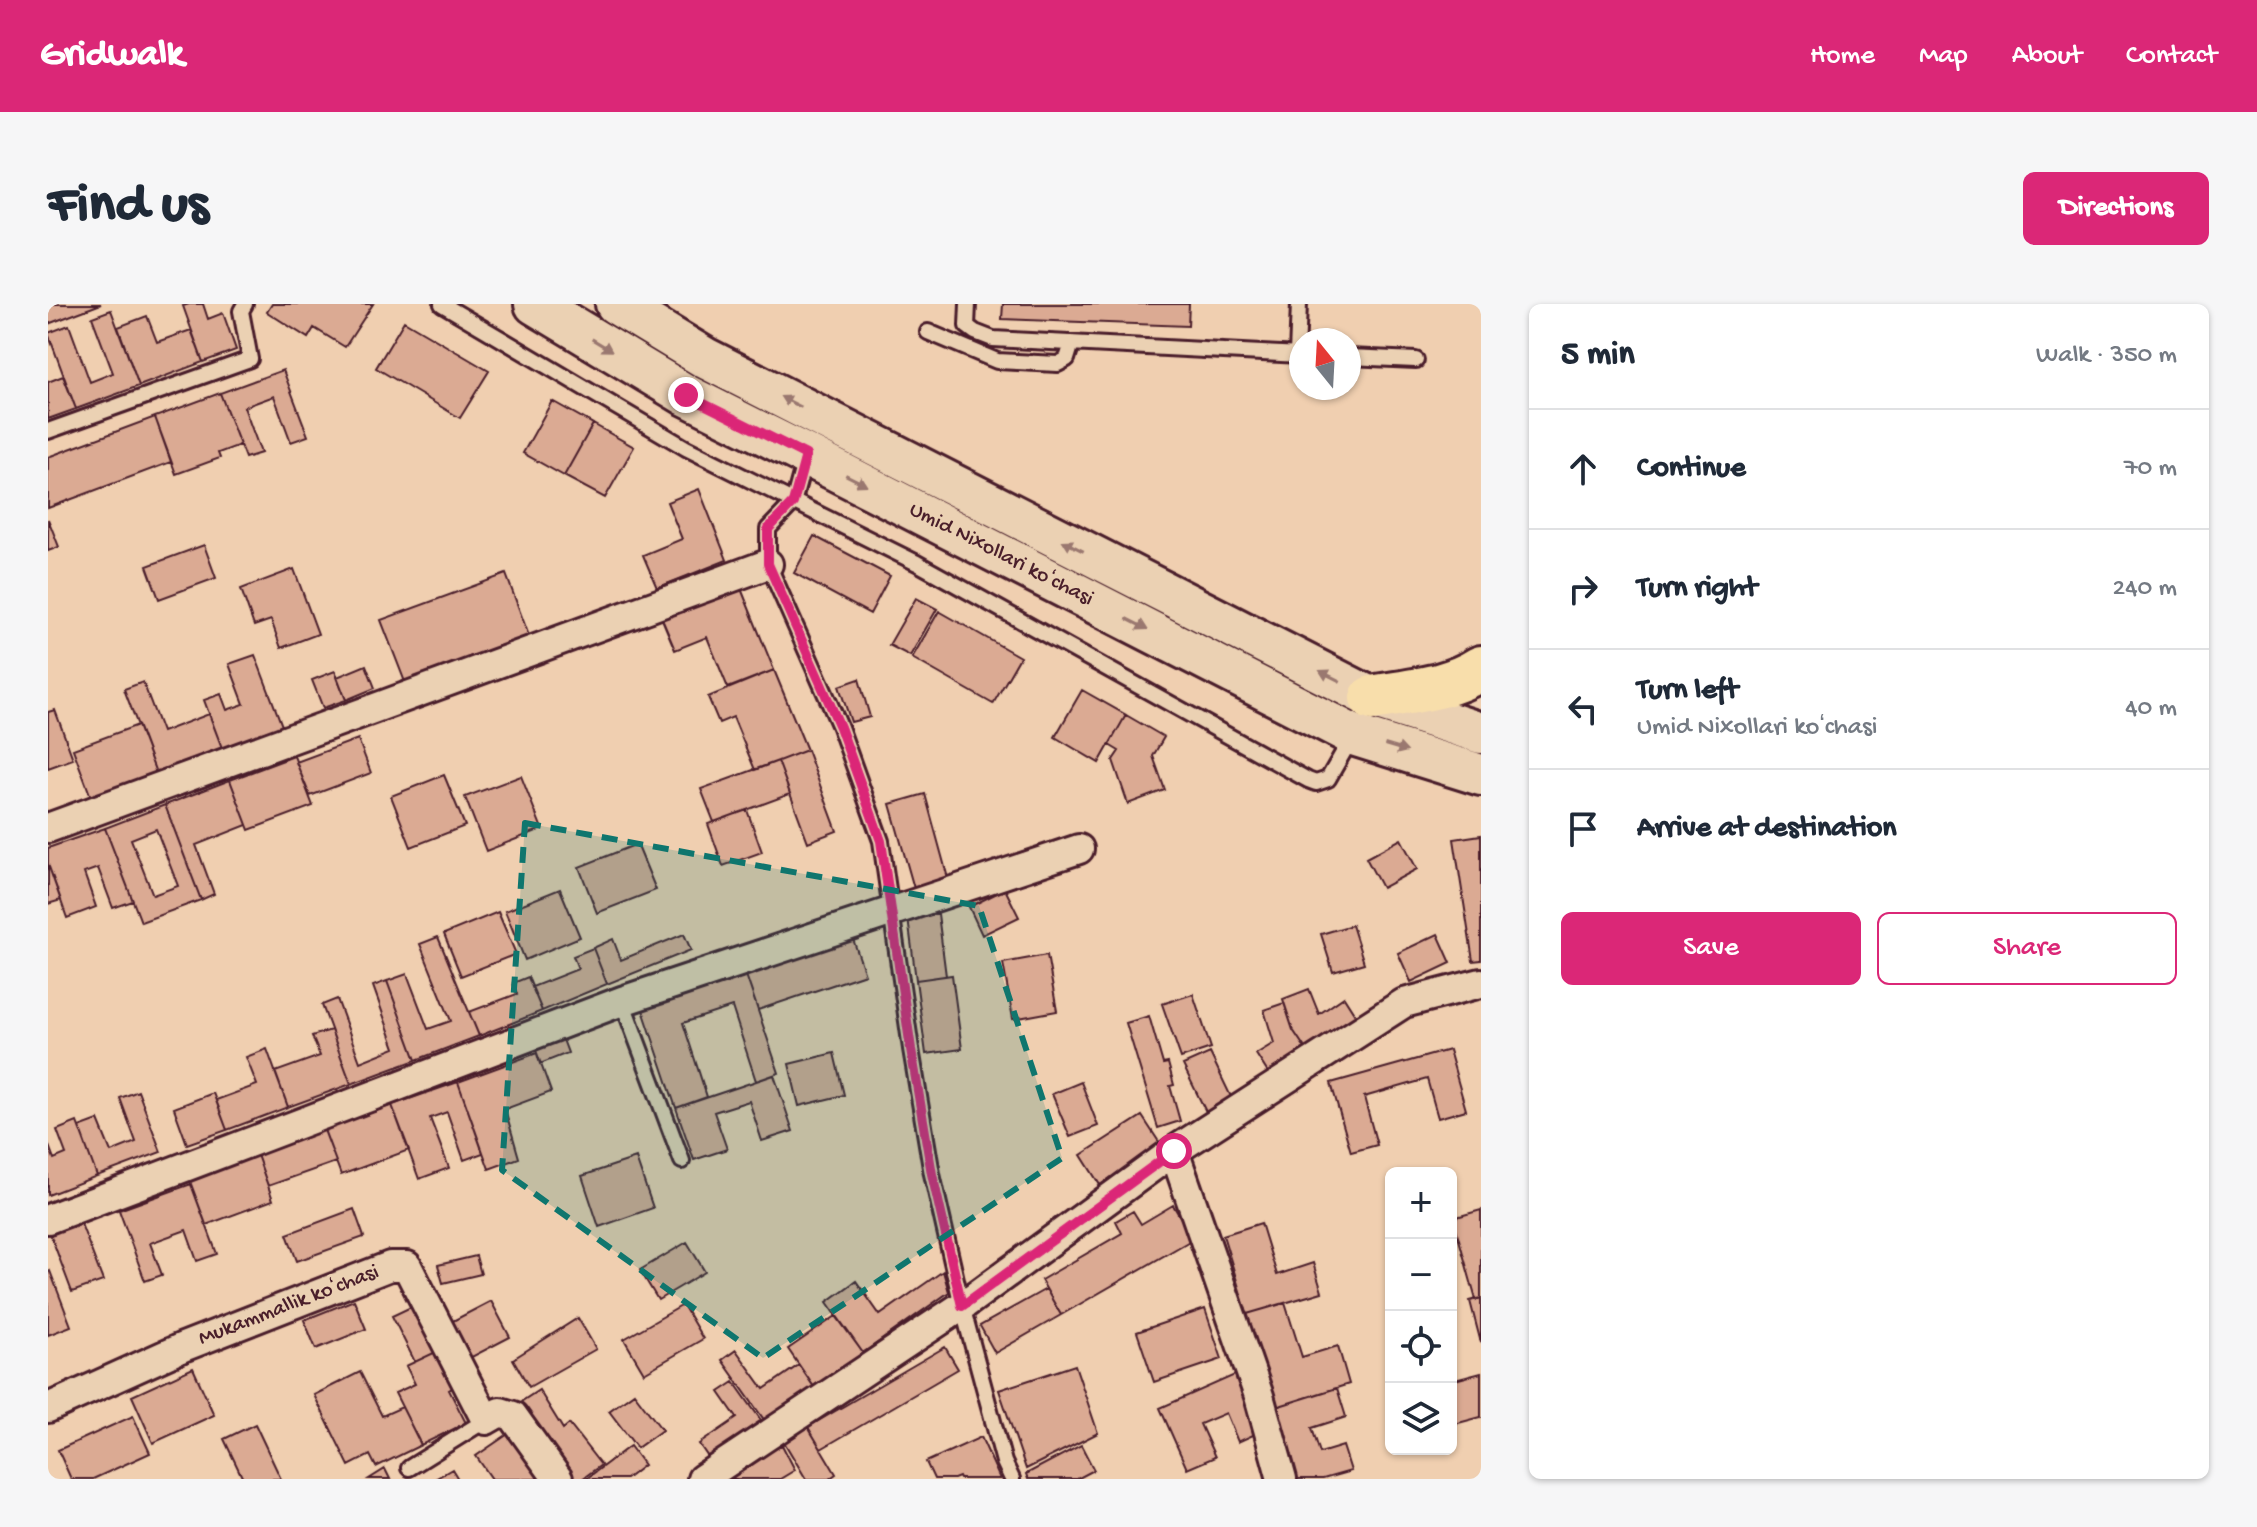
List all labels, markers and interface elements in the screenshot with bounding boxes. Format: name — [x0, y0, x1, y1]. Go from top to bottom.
text: Gridwalk — [40, 34, 184, 78]
text: Home — [1810, 40, 1875, 73]
text: Map — [1919, 40, 1968, 73]
text: About — [2012, 40, 2082, 73]
text: Contact — [2126, 40, 2217, 73]
button: Directions — [2023, 172, 2209, 245]
text: Find us — [48, 175, 208, 241]
north arrow — [1289, 328, 1361, 400]
text: 5 min — [1561, 336, 1635, 376]
one-way arrow — [591, 337, 613, 351]
text: Walk · 350 m — [2036, 341, 2177, 372]
route end — [668, 377, 704, 413]
one-way arrow — [780, 396, 803, 409]
icon: ahead — [1561, 447, 1605, 491]
text: Continue — [1637, 452, 1746, 487]
text: 70 m — [2124, 454, 2177, 485]
one-way arrow — [844, 474, 867, 487]
street label: Umid Nixollari koʻchasi — [904, 497, 1098, 613]
one-way arrow — [1062, 539, 1085, 552]
icon: right — [1561, 567, 1605, 611]
text: Turn right — [1637, 572, 1757, 607]
text: 240 m — [2113, 574, 2177, 605]
one-way arrow — [1126, 617, 1148, 631]
one-way arrow — [1318, 670, 1341, 683]
text: Turn left — [1637, 674, 1738, 709]
icon: left — [1561, 687, 1605, 731]
text: 40 m — [2125, 694, 2177, 725]
text: Umid Nixollari koʻchasi — [1637, 713, 1877, 744]
one-way arrow — [1385, 742, 1409, 755]
icon: arrive — [1561, 807, 1605, 851]
text: Arrive at destination — [1637, 812, 1897, 847]
button: Save — [1561, 912, 1861, 985]
button: Share — [1877, 912, 2177, 985]
route start — [1156, 1133, 1192, 1169]
map controls — [1385, 1167, 1457, 1455]
button: + — [1385, 1167, 1457, 1239]
button: − — [1385, 1239, 1457, 1311]
street label: Mukammallik koʻchasi — [195, 1260, 383, 1352]
button: locate — [1385, 1311, 1457, 1383]
button: layers — [1385, 1383, 1457, 1455]

